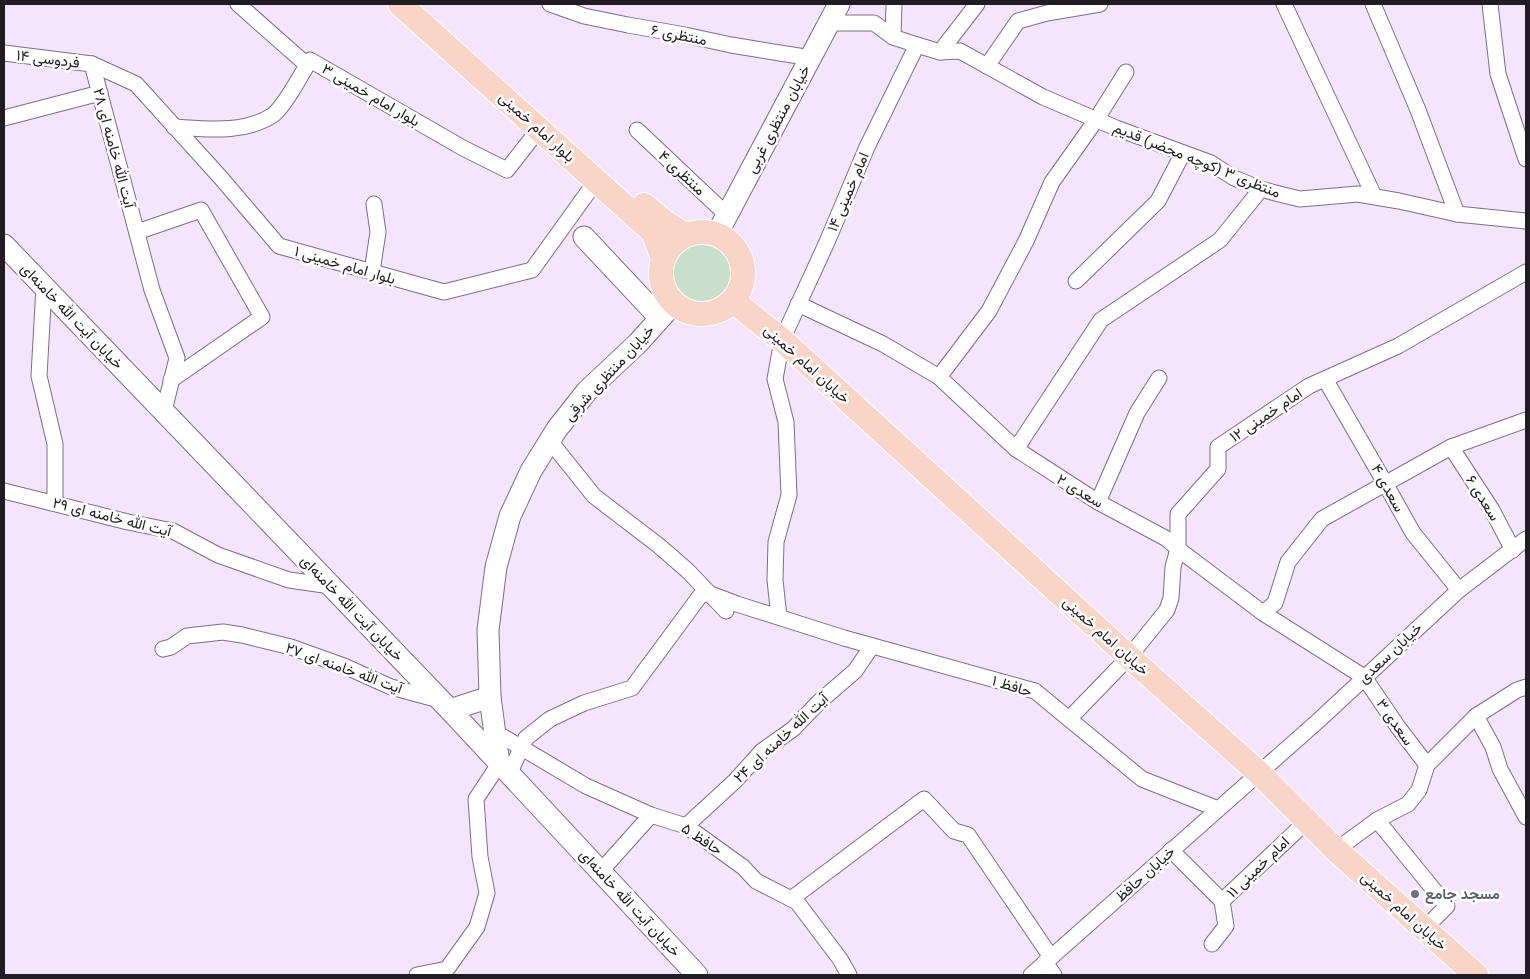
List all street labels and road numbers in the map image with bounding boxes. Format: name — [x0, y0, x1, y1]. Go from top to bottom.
street label: منتظری ۶ — [649, 21, 708, 50]
street label: فردوسی ۱۴ — [15, 46, 81, 73]
street label: بلوار امام خمینی ۳ — [318, 60, 423, 131]
street label: خیابان منتظری غربی — [742, 62, 815, 177]
street label: آیت الله خامنه ای ۲۸ — [88, 86, 139, 212]
street label: بلوار امام خمینی — [495, 88, 579, 167]
street label: منتظری ۳ (کوچه محضر) قدیم — [1110, 118, 1283, 203]
street label: منتظری ۴ — [654, 147, 709, 200]
street label: امام خمینی ۱۴ — [823, 150, 874, 235]
street label: بلوار امام خمینی ۱ — [292, 242, 398, 289]
street label: خیابان آیت الله خامنه‌ای — [16, 259, 127, 373]
street label: خیابان منتظری شرقی — [560, 321, 659, 425]
street label: خیابان امام خمینی — [760, 321, 854, 408]
street label: امام خمینی ۱۲ — [1226, 384, 1306, 447]
street label: سعدی ۴ — [1367, 461, 1408, 516]
street label: سعدی ۲ — [1053, 470, 1107, 513]
street label: سعدی ۶ — [1461, 472, 1504, 525]
street label: آیت الله خامنه ای ۲۹ — [51, 494, 175, 542]
street label: خیابان آیت الله خامنه‌ای — [296, 551, 407, 665]
street label: خیابان امام خمینی — [1059, 593, 1153, 680]
street label: خیابان سعدی — [1354, 619, 1426, 688]
street label: آیت الله خامنه ای ۲۷ — [283, 638, 406, 699]
street label: حافظ ۱ — [990, 671, 1034, 700]
street label: آیت الله خامنه ای ۲۴ — [730, 688, 834, 787]
street label: سعدی ۳ — [1372, 695, 1418, 750]
street label: حافظ ۵ — [679, 819, 726, 858]
street label: امام خمینی ۱۱ — [1223, 833, 1294, 902]
street label: خیابان حافظ — [1111, 842, 1179, 906]
street label: خیابان آیت الله خامنه‌ای — [575, 846, 684, 961]
street label: خیابان امام خمینی — [1357, 868, 1451, 955]

